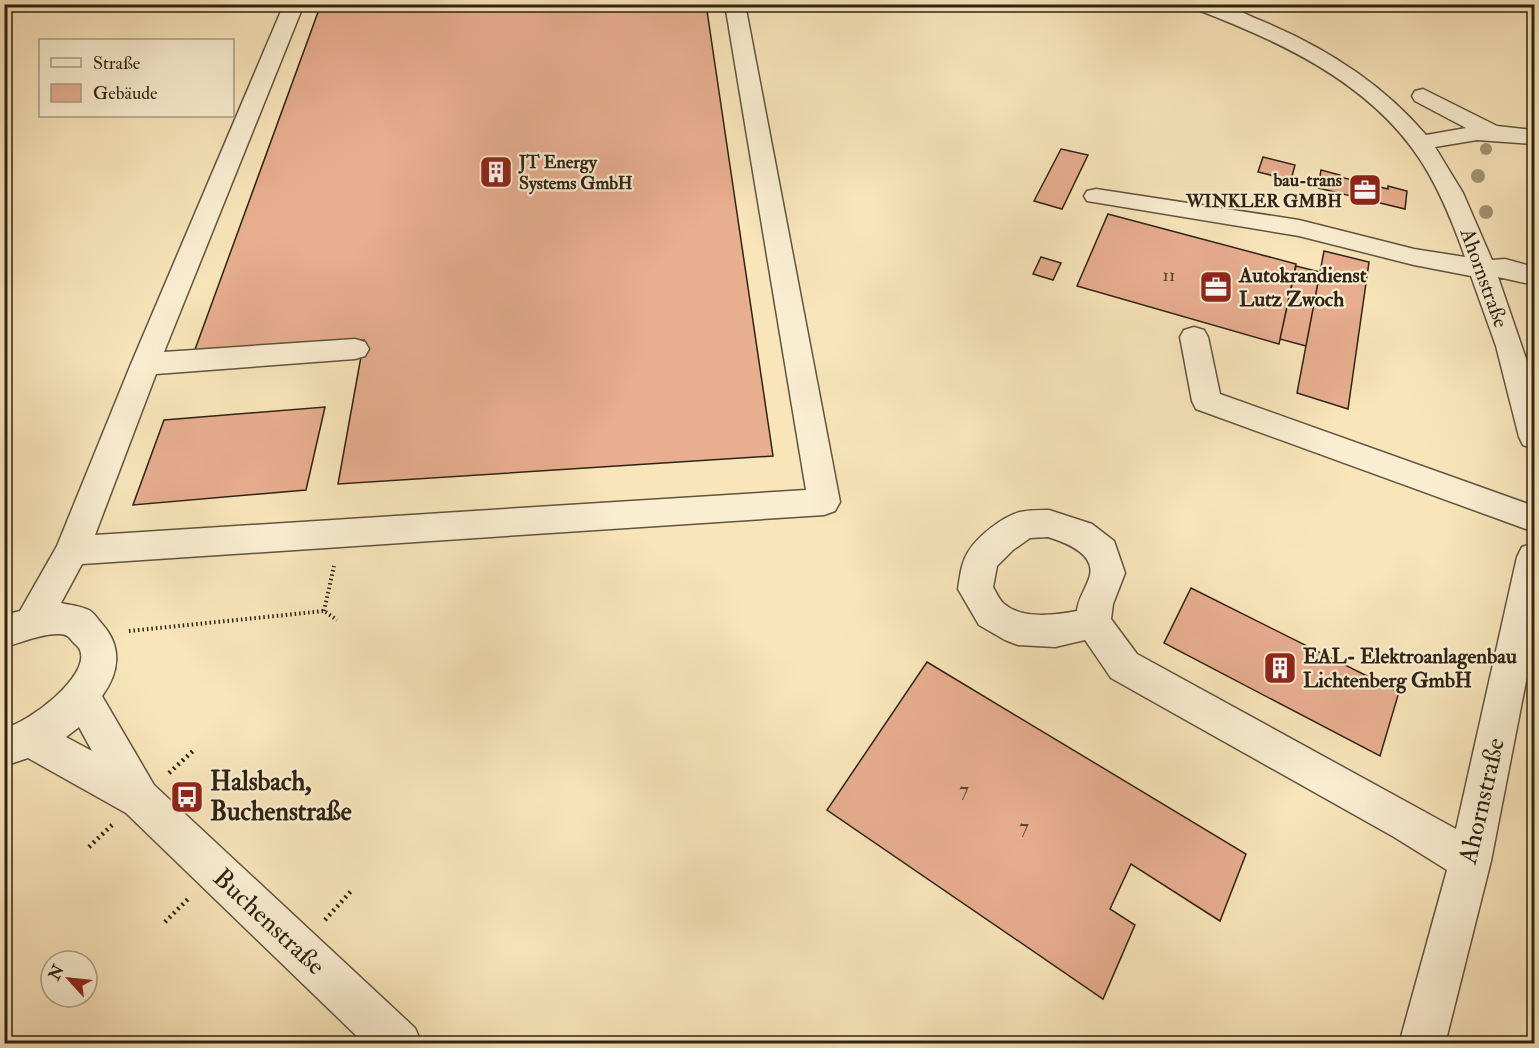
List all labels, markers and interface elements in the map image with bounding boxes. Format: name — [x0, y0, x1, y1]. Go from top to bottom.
legend — [39, 39, 234, 117]
text: Straße — [93, 52, 141, 75]
text: Gebäude — [93, 82, 158, 105]
place label: JT Energy Systems GmbH — [518, 151, 633, 195]
building icon: JT Energy Systems GmbH — [478, 154, 514, 190]
place label: bau-trans WINKLER GMBH — [1185, 169, 1342, 213]
office icon: bau-trans WINKLER GMBH — [1347, 172, 1383, 208]
street label: Ahornstraße — [1453, 224, 1514, 332]
place label: Autokrandienst Lutz Zwoch — [1238, 262, 1367, 313]
house number: 11 — [1163, 264, 1175, 287]
office icon: Autokrandienst Lutz Zwoch — [1198, 269, 1234, 305]
place label: EAL- Elektroanlagenbau Lichtenberg GmbH — [1303, 643, 1517, 694]
building icon: EAL- Elektroanlagenbau Lichtenberg GmbH — [1262, 650, 1298, 686]
street label: Ahornstraße — [1452, 735, 1512, 868]
place label: Halsbach, Buchenstraße — [210, 766, 352, 828]
house number: 7 — [959, 776, 969, 803]
bus stop icon: Halsbach, Buchenstraße — [169, 779, 205, 815]
house number: 7 — [1019, 813, 1029, 840]
street label: Buchenstraße — [206, 862, 332, 982]
north arrow — [39, 949, 99, 1009]
text: N — [44, 961, 69, 984]

